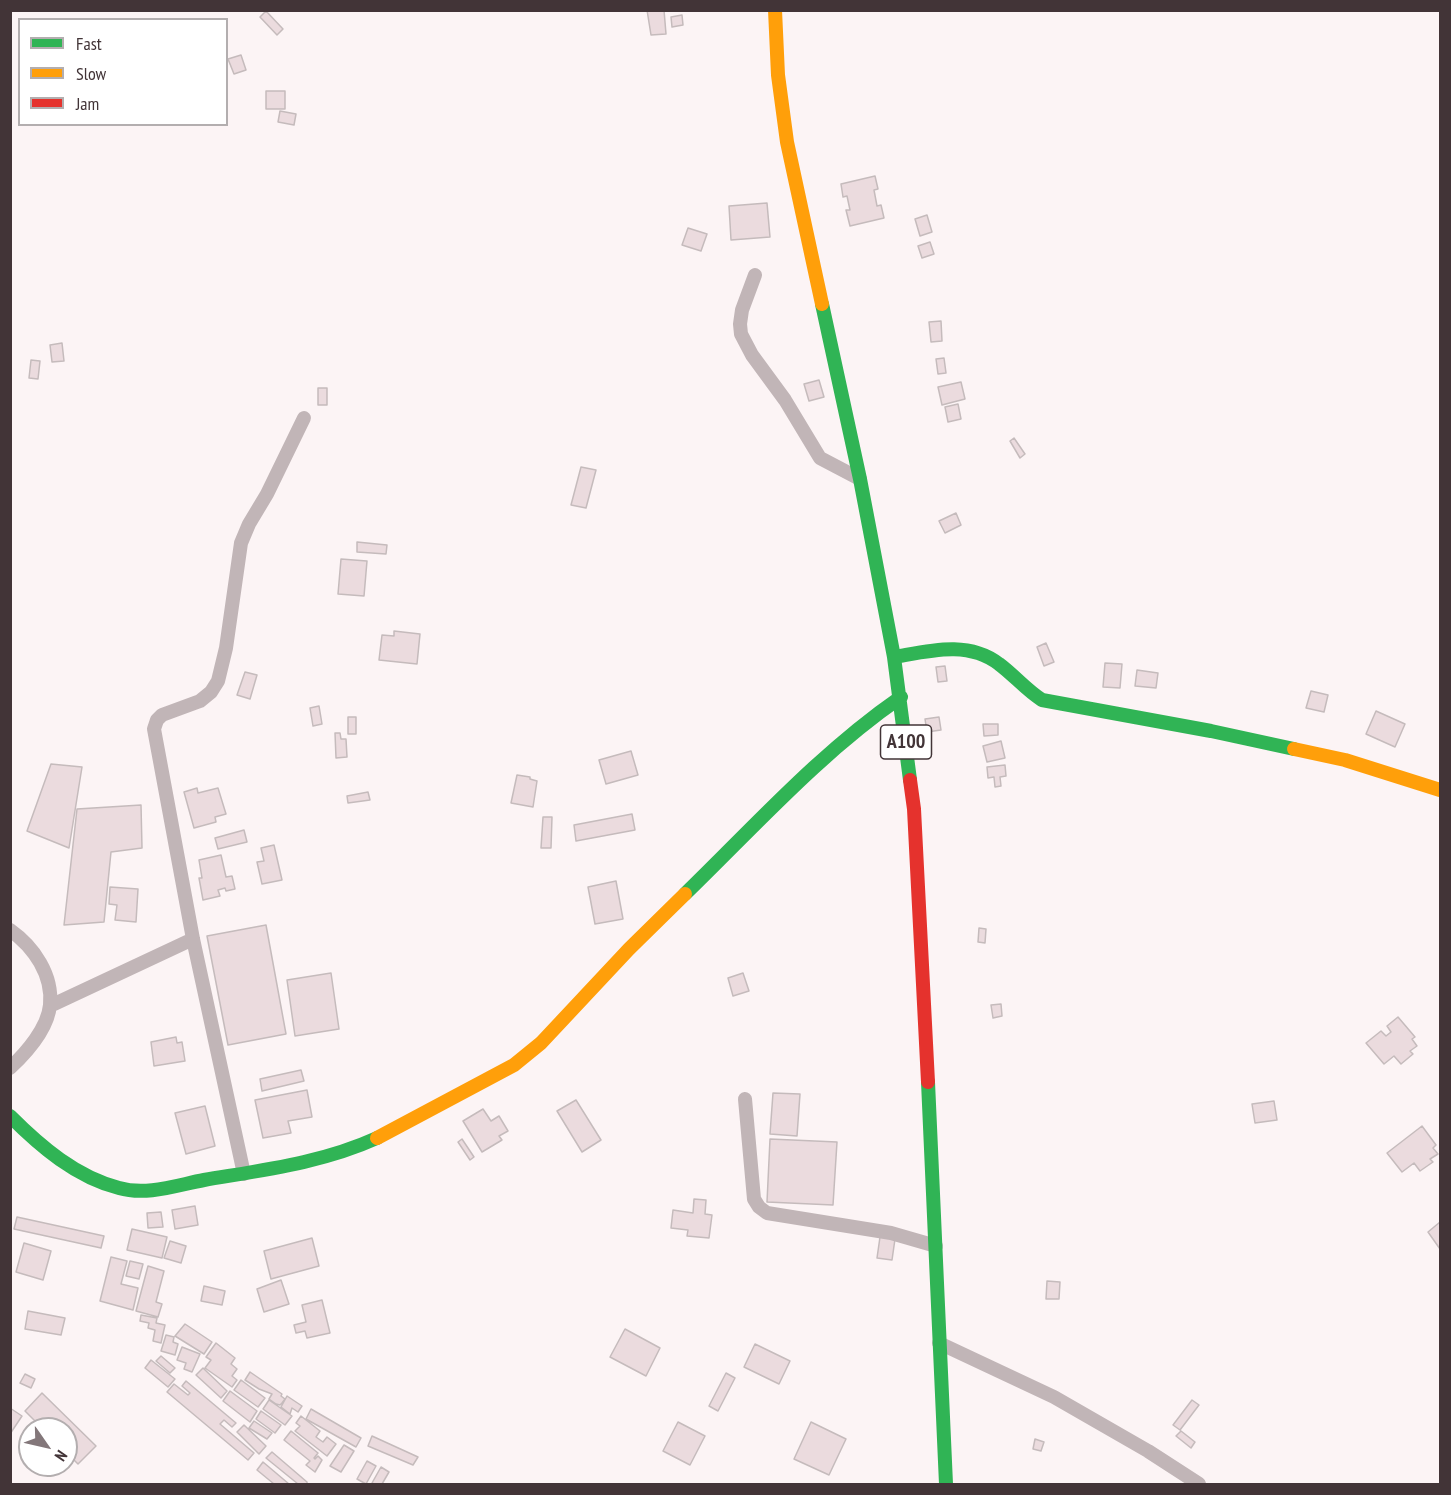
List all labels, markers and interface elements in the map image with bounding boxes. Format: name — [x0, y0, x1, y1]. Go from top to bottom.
legend — [18, 18, 228, 126]
text: Fast — [76, 32, 102, 55]
text: Slow — [76, 62, 106, 85]
text: Jam — [76, 92, 99, 115]
road number: A100 — [880, 725, 932, 759]
north arrow — [18, 1417, 78, 1477]
text: N — [51, 1447, 72, 1465]

